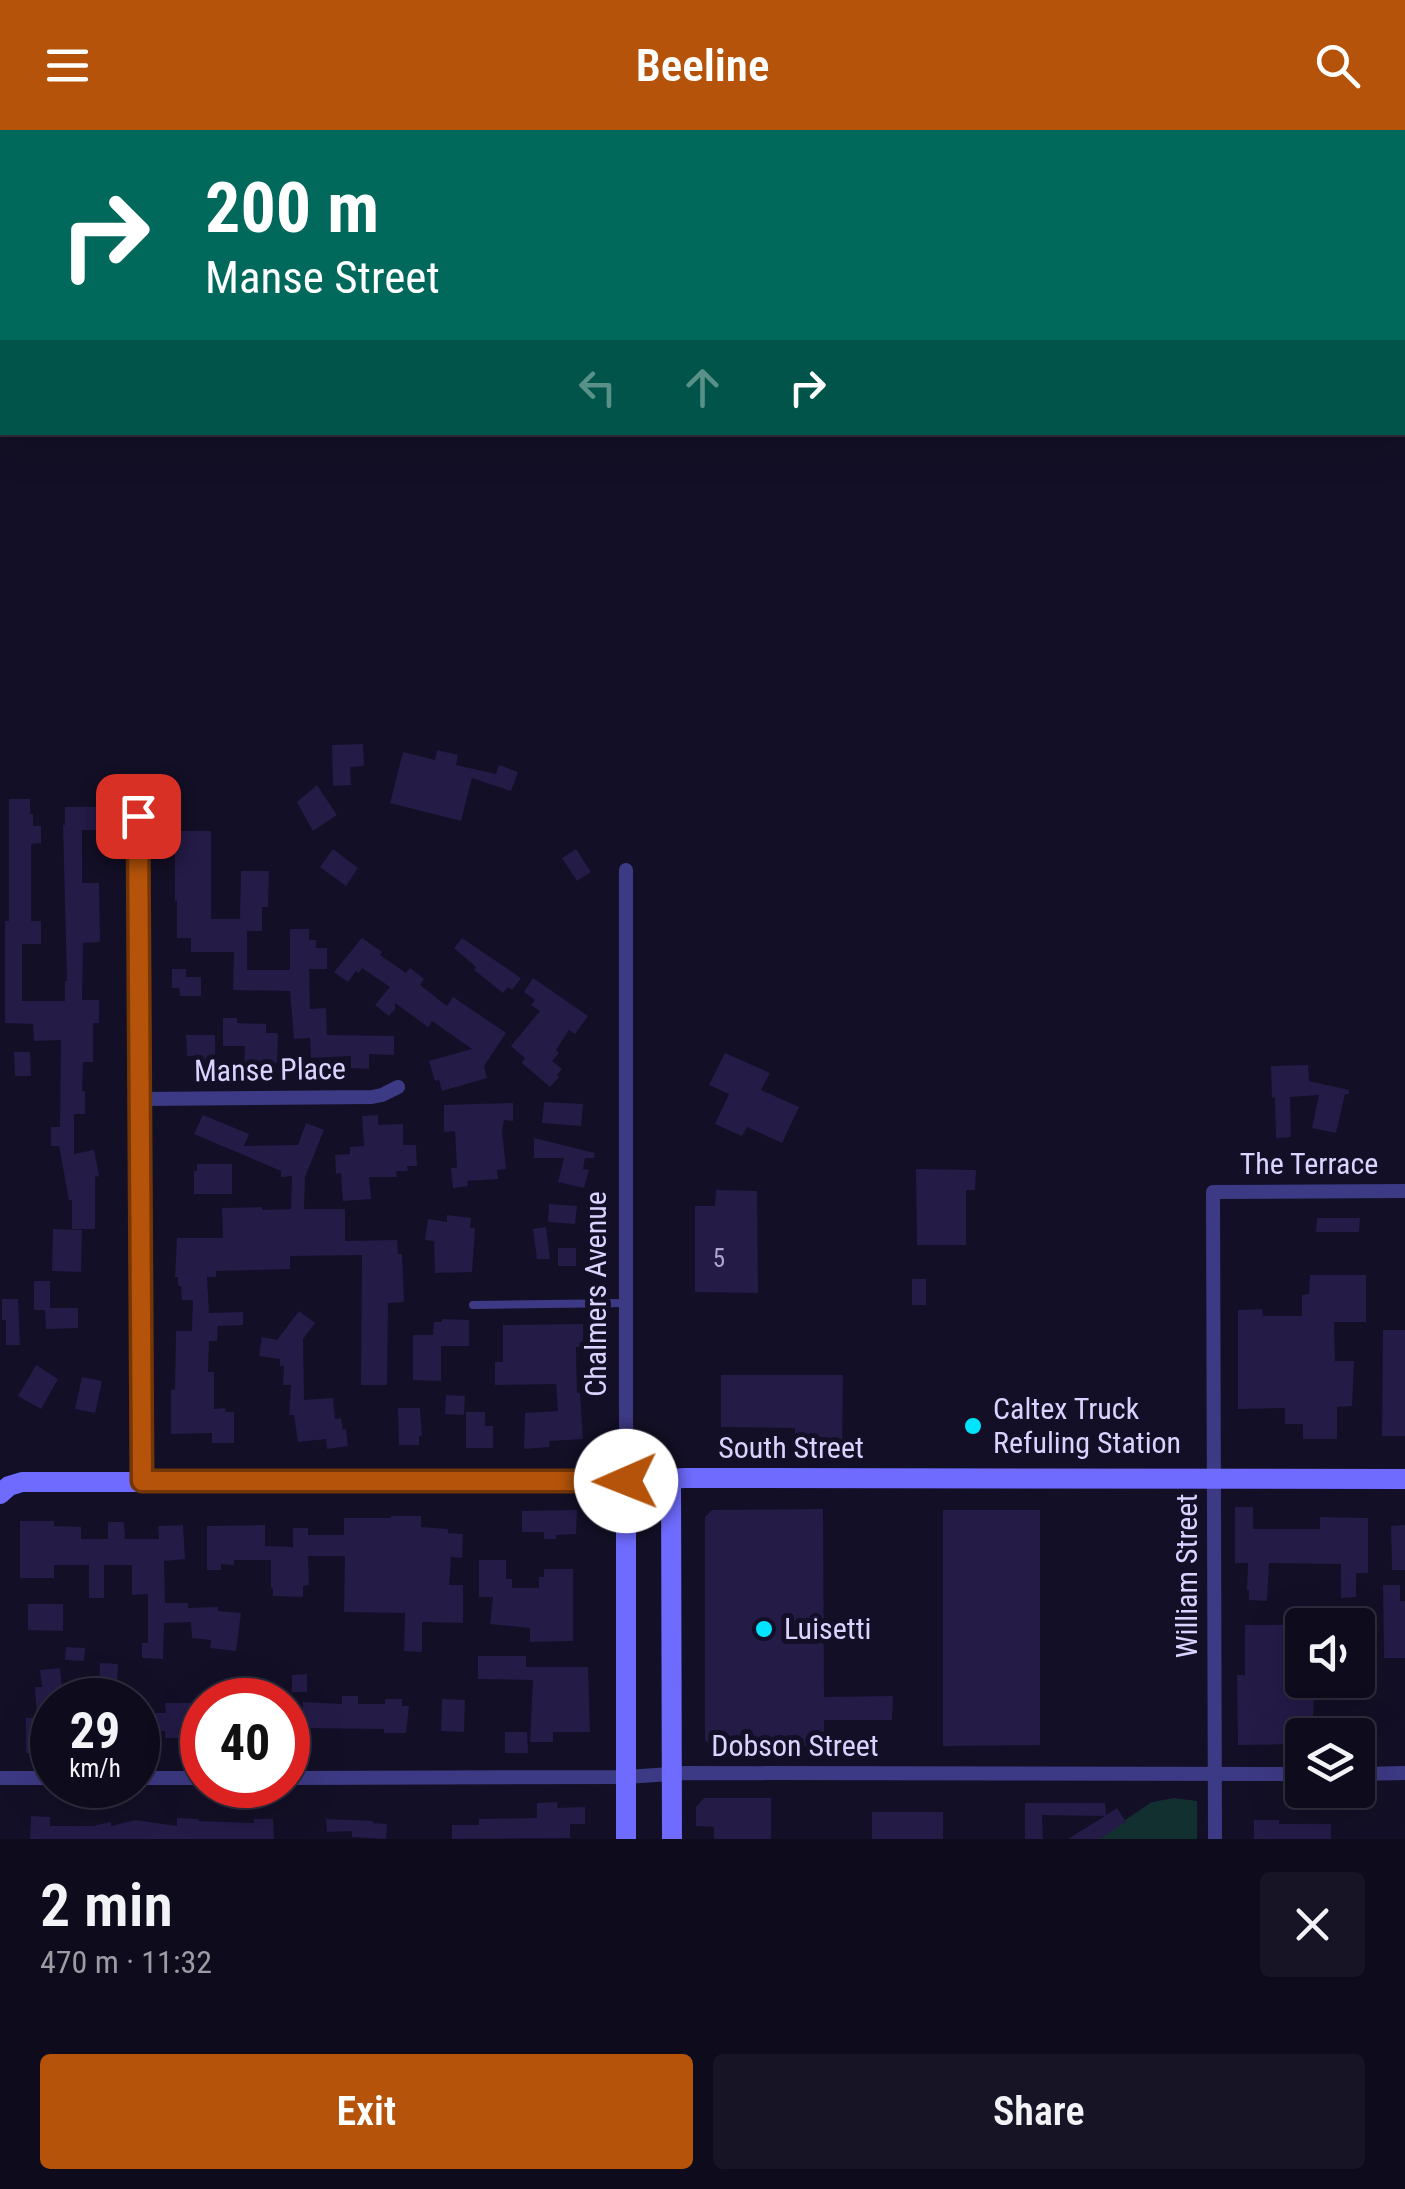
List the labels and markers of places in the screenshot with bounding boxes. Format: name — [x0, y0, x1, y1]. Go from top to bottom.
pin — [96, 774, 181, 859]
place label: Caltex Truck Refuling Station — [993, 1391, 1181, 1460]
marker: Caltex Truck Refuling Station — [962, 1415, 984, 1437]
place label: Luisetti — [784, 1611, 871, 1646]
marker: Luisetti — [753, 1618, 775, 1640]

